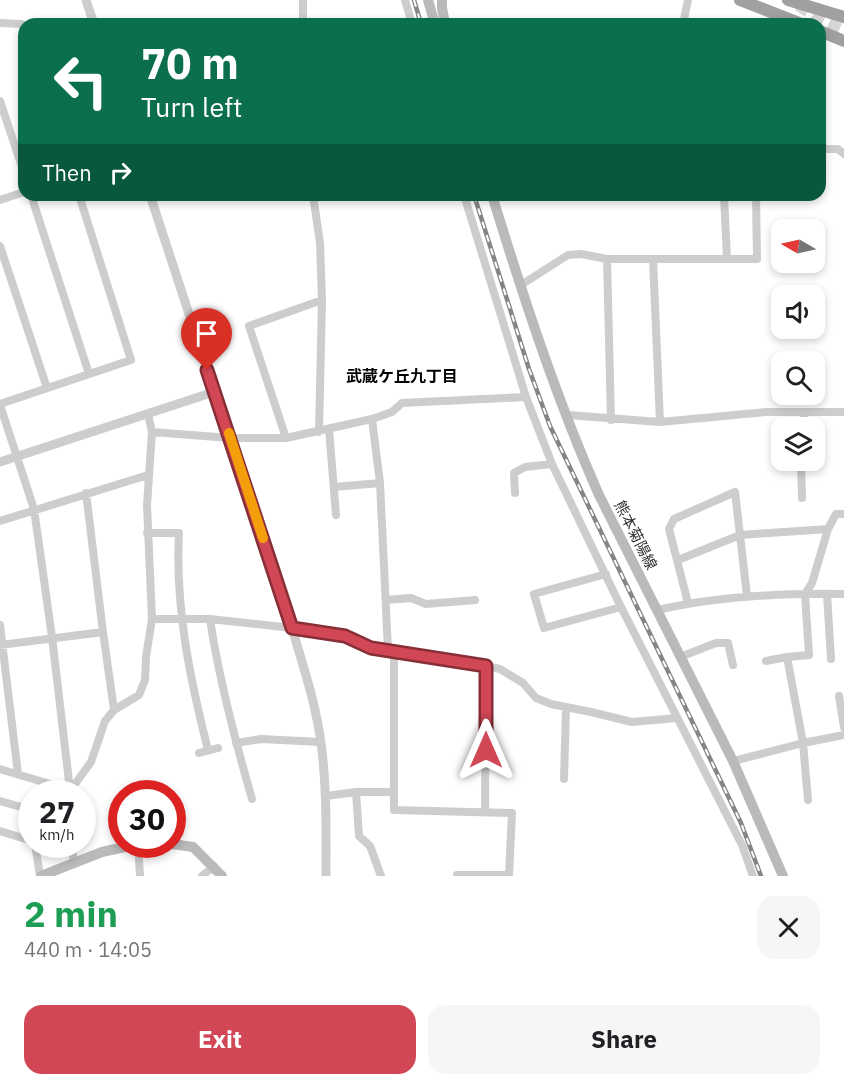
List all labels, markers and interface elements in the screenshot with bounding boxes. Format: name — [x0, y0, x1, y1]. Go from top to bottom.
text: 70 m — [141, 36, 239, 91]
icon: left — [42, 42, 120, 120]
text: Turn left — [141, 89, 242, 124]
icon: right — [104, 156, 137, 189]
text: Then — [42, 158, 92, 187]
north arrow — [771, 219, 825, 273]
map controls — [771, 219, 825, 471]
button: sound — [771, 285, 825, 339]
pin — [181, 308, 232, 370]
icon: arrive — [190, 317, 223, 350]
button: search — [771, 351, 825, 405]
district label: 武蔵ケ丘九丁目 — [346, 366, 458, 386]
button: layers — [771, 417, 825, 471]
street label: 熊本菊陽線 — [611, 497, 661, 573]
position arrow — [454, 718, 518, 782]
speed limit sign: 30 — [108, 780, 186, 858]
text: 27 — [39, 792, 75, 831]
text: km/h — [39, 825, 75, 844]
text: 2 min — [24, 890, 118, 937]
button: close — [757, 896, 820, 959]
text: 440 m · 14:05 — [24, 936, 152, 963]
button: Exit — [24, 1005, 416, 1074]
button: Share — [428, 1005, 820, 1074]

